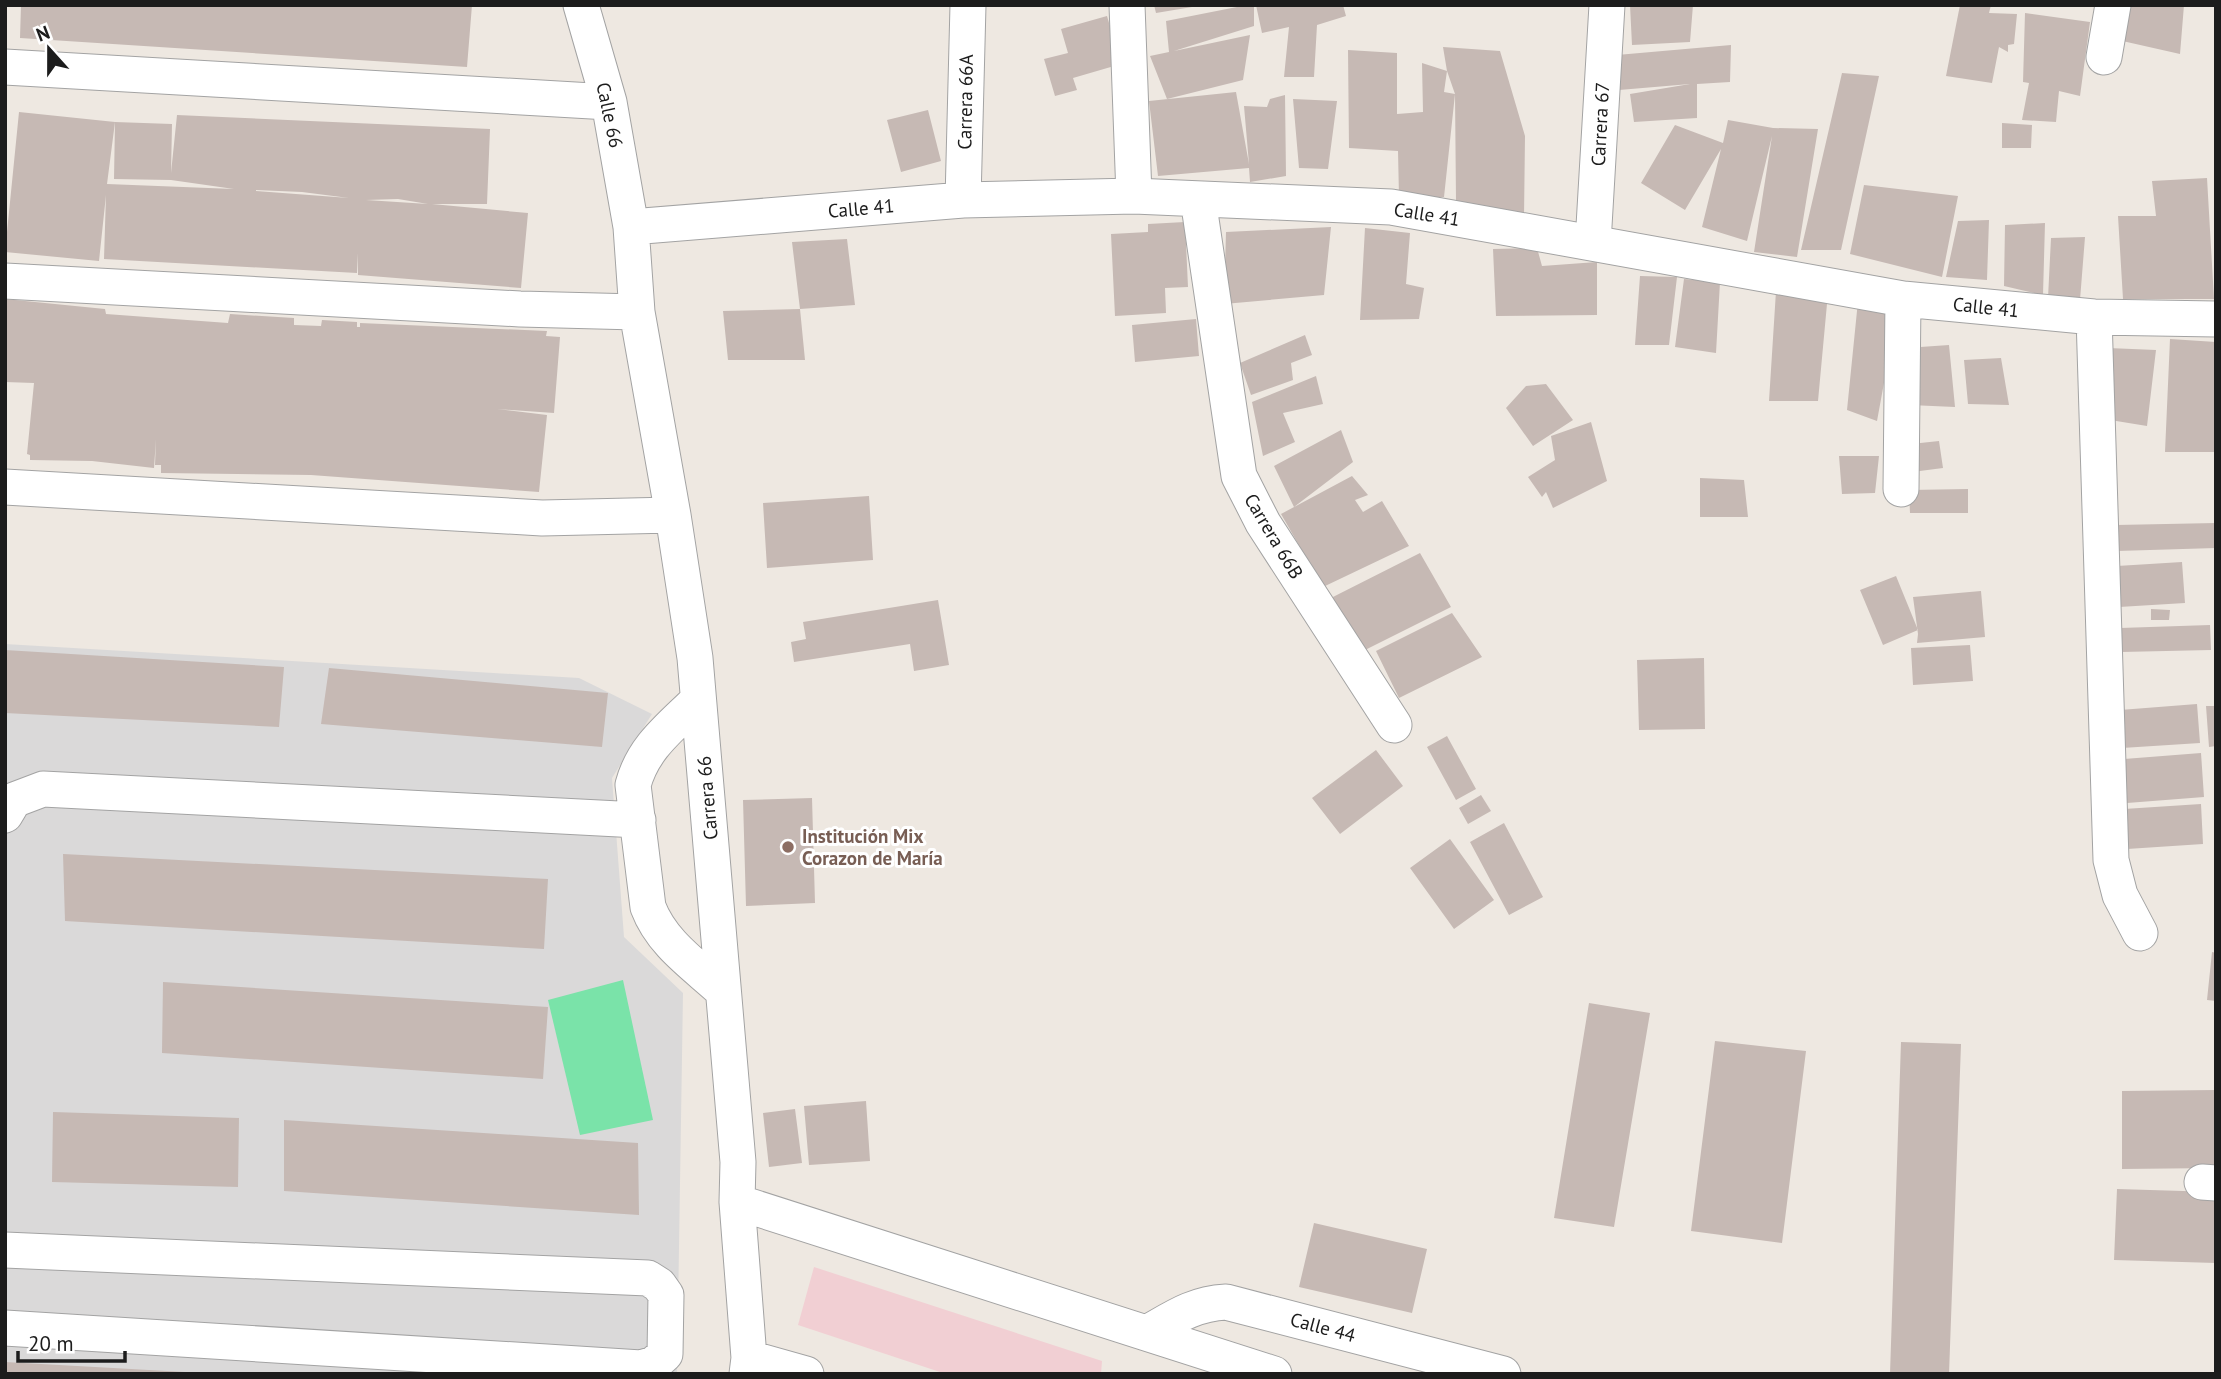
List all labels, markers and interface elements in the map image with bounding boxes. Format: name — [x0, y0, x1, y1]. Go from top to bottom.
north arrow — [14, 14, 84, 84]
text: N — [33, 20, 53, 47]
street label: Carrera 66A — [952, 54, 978, 150]
street label: Calle 66 — [591, 80, 629, 150]
street label: Carrera 67 — [1586, 81, 1614, 167]
street label: Calle 41 — [827, 193, 895, 223]
street label: Calle 41 — [1392, 197, 1462, 231]
street label: Calle 41 — [1952, 292, 2020, 322]
street label: Carrera 66B — [1239, 489, 1309, 583]
street label: Carrera 66 — [691, 755, 723, 841]
place label: Institución Mix Corazon de María — [802, 824, 943, 870]
marker: Institución Mix Corazon de María — [780, 839, 796, 855]
street label: Calle 44 — [1288, 1307, 1358, 1347]
scale bar — [18, 1320, 124, 1364]
text: 20 m — [28, 1330, 74, 1357]

